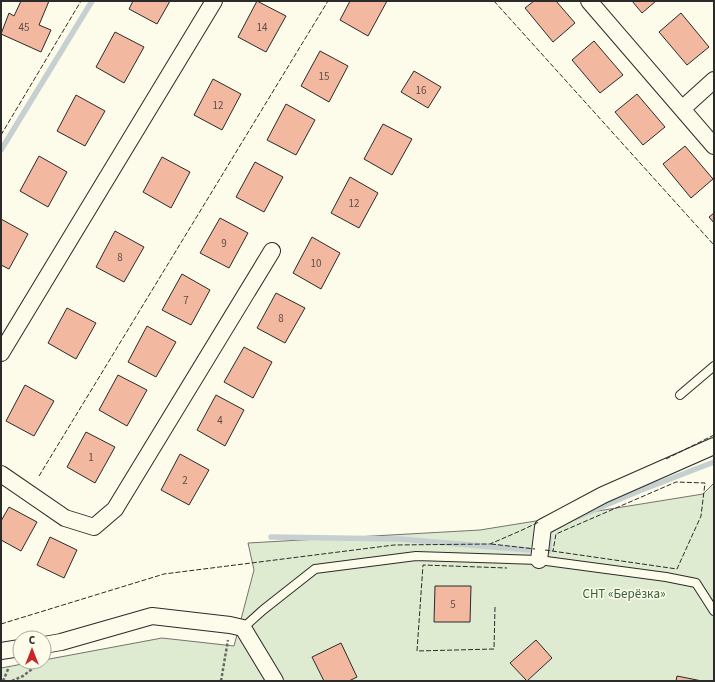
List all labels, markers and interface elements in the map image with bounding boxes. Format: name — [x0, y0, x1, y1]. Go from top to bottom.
house number: 45 — [19, 20, 29, 35]
house number: 14 — [257, 20, 268, 35]
house number: 15 — [319, 69, 329, 84]
house number: 16 — [416, 83, 427, 98]
house number: 12 — [213, 98, 223, 113]
house number: 12 — [349, 196, 359, 211]
house number: 9 — [221, 236, 227, 251]
house number: 8 — [117, 250, 123, 265]
house number: 10 — [311, 256, 321, 271]
house number: 7 — [183, 293, 189, 308]
house number: 8 — [278, 311, 284, 326]
house number: 4 — [217, 413, 223, 428]
house number: 1 — [88, 450, 94, 465]
house number: 2 — [182, 473, 188, 488]
park label: СНТ «Берёзка» — [582, 585, 666, 603]
house number: 5 — [450, 597, 456, 612]
north arrow — [12, 630, 52, 670]
text: С — [29, 633, 36, 648]

